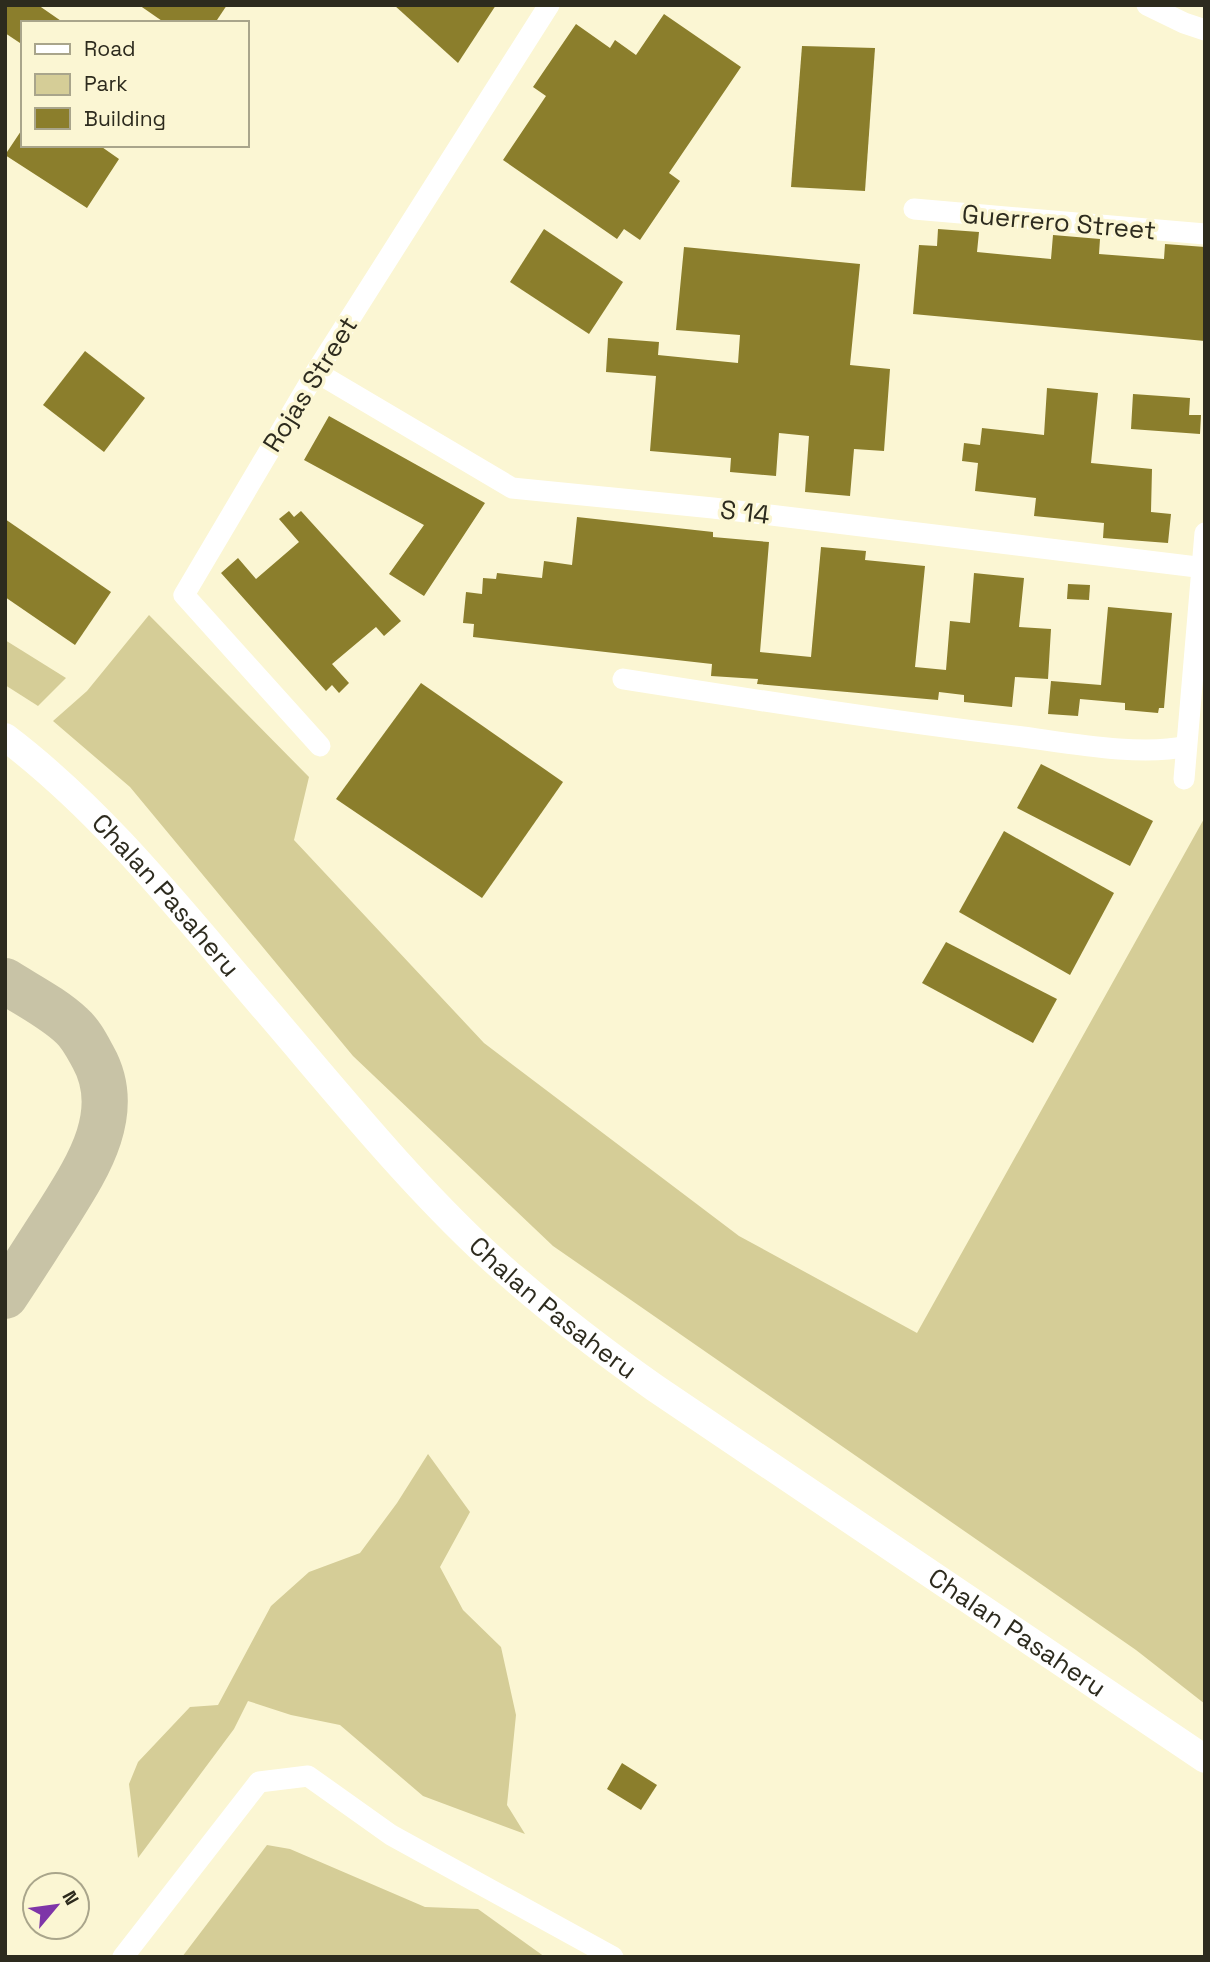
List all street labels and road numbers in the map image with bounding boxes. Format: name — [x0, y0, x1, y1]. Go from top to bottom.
street label: Guerrero Street — [961, 197, 1157, 247]
street label: Rojas Street — [255, 310, 365, 458]
street label: S 14 — [718, 492, 772, 532]
street label: Chalan Pasaheru — [84, 806, 247, 984]
street label: Chalan Pasaheru — [462, 1229, 644, 1387]
street label: Chalan Pasaheru — [922, 1560, 1113, 1705]

